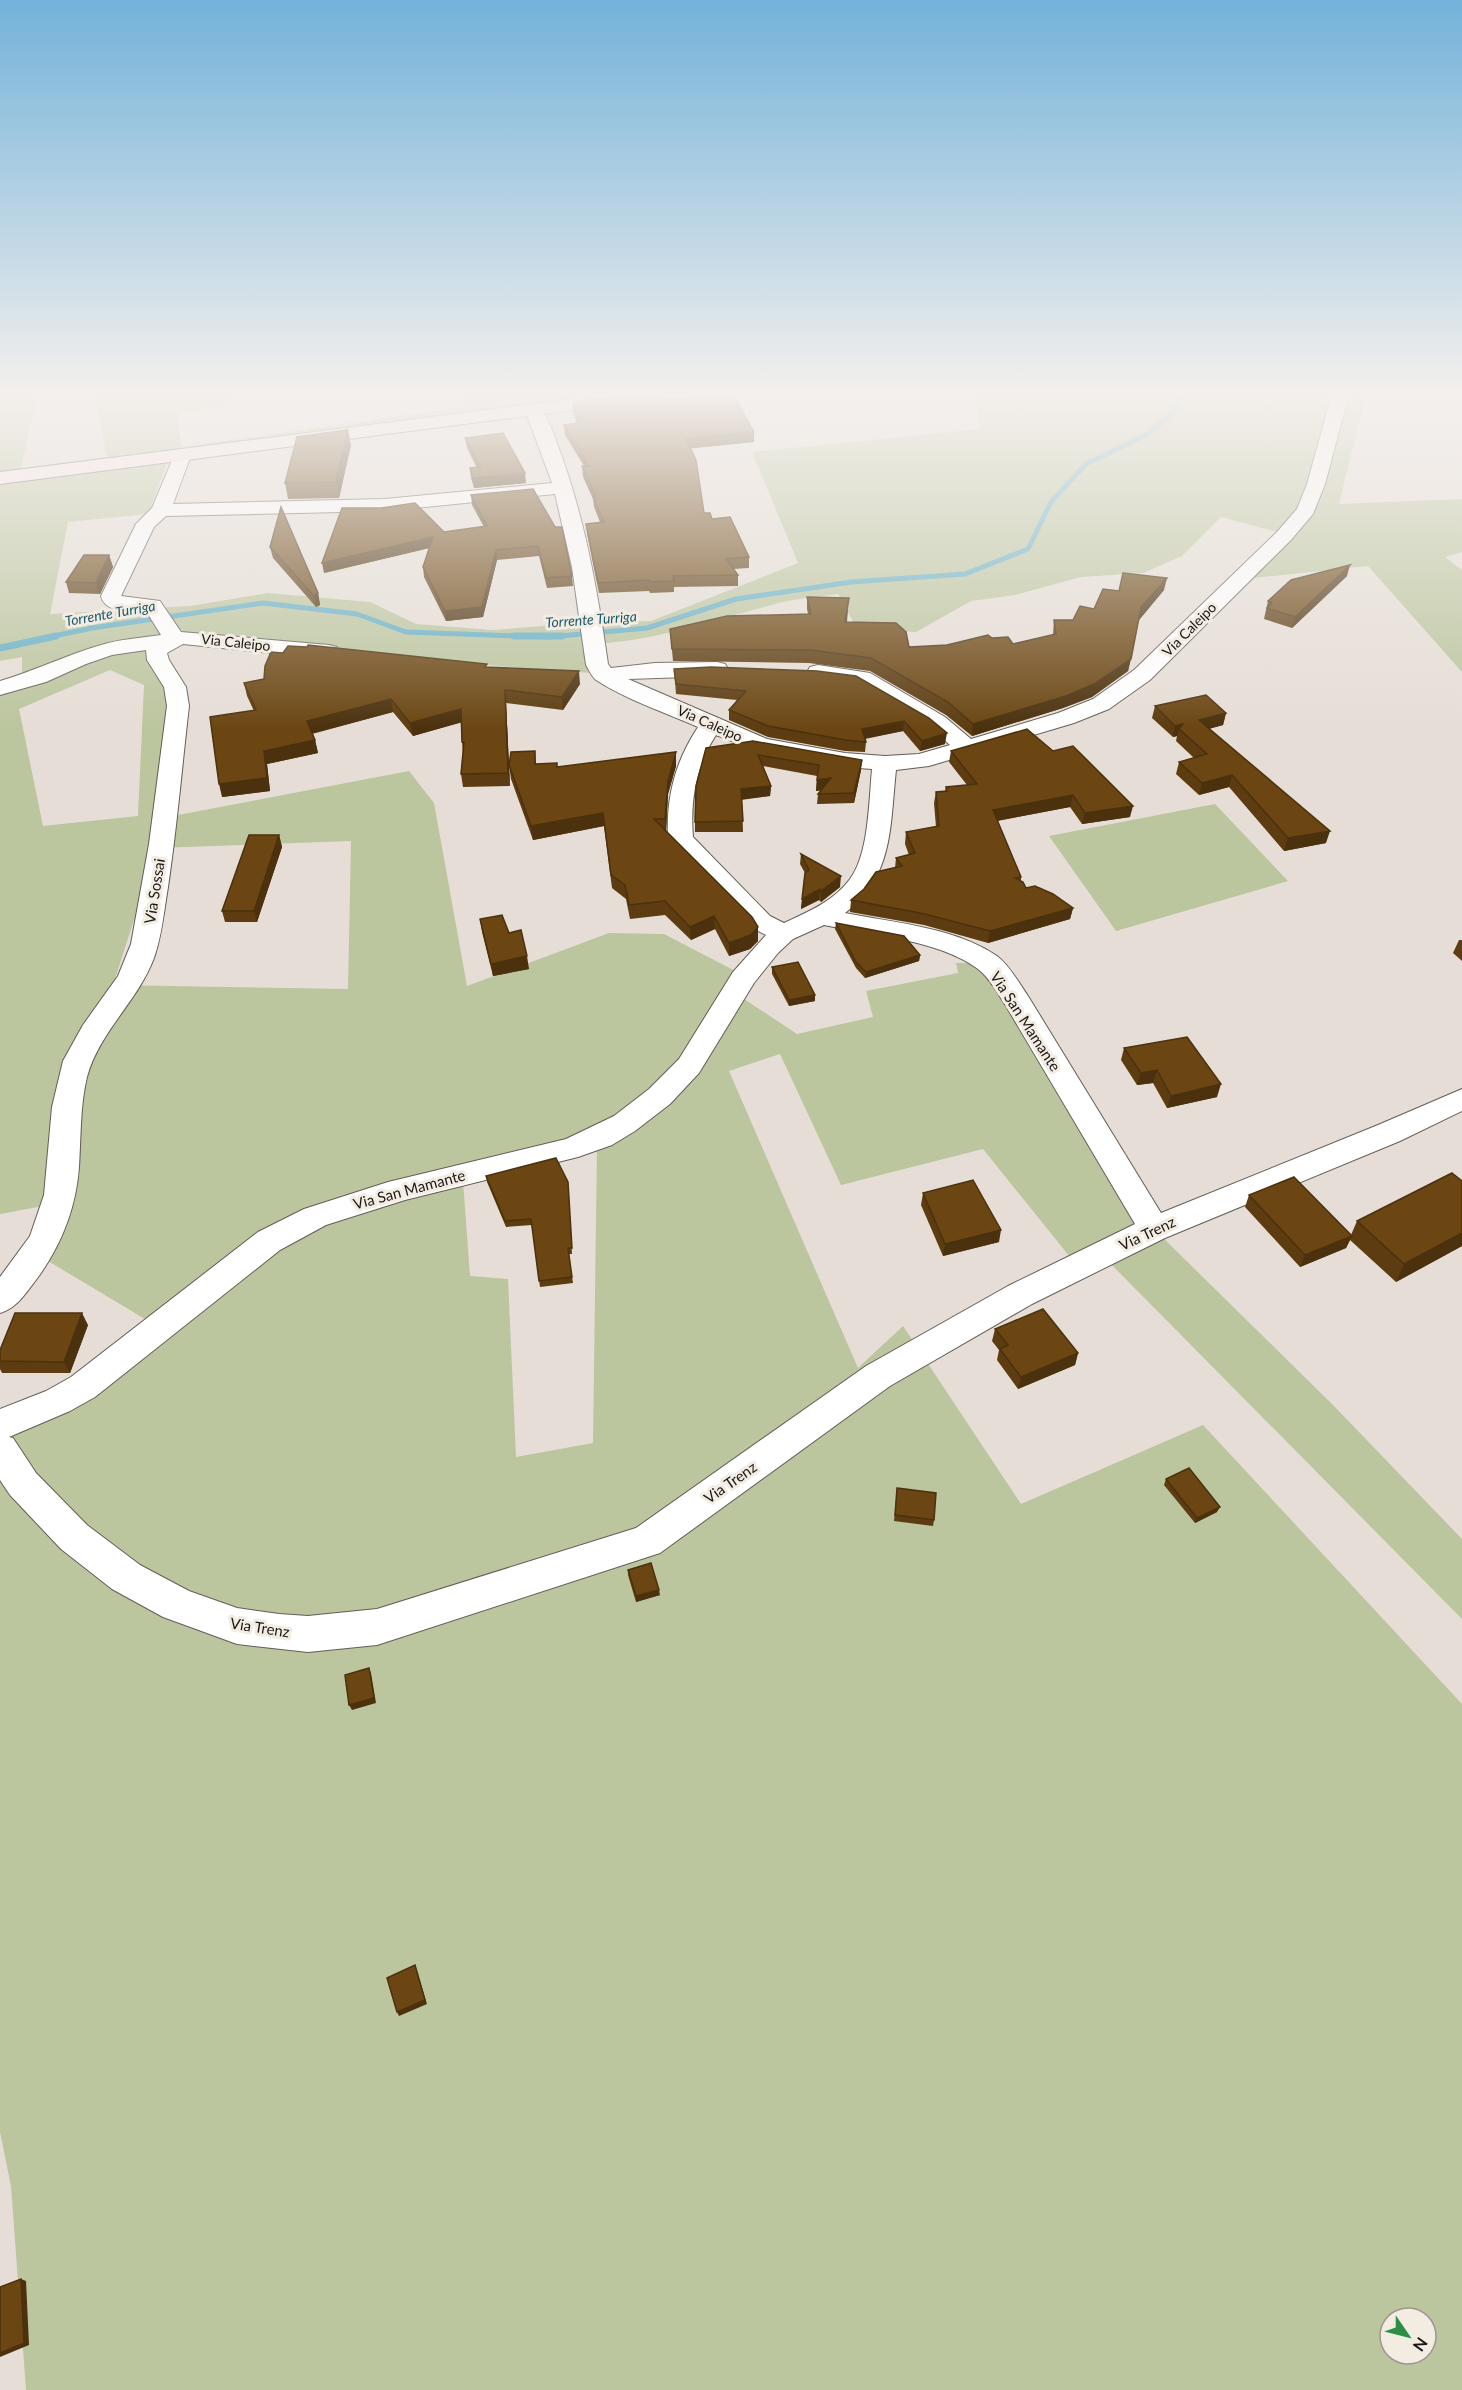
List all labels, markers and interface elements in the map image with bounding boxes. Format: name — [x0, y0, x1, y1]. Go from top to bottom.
water label: Torrente Turriga — [63, 597, 157, 629]
street label: Via Caleipo — [1158, 598, 1220, 660]
water label: Torrente Turriga — [545, 607, 637, 631]
street label: Via Caleipo — [201, 630, 272, 654]
street label: Via Caleipo — [675, 701, 745, 745]
street label: Via Sossai — [140, 857, 168, 925]
street label: Via San Mamante — [987, 968, 1065, 1074]
street label: Via San Mamante — [351, 1165, 467, 1213]
street label: Via Trenz — [1116, 1212, 1178, 1254]
street label: Via Trenz — [700, 1457, 760, 1507]
street label: Via Trenz — [229, 1613, 291, 1641]
north arrow — [1378, 2306, 1438, 2366]
text: N — [1409, 2334, 1432, 2355]

